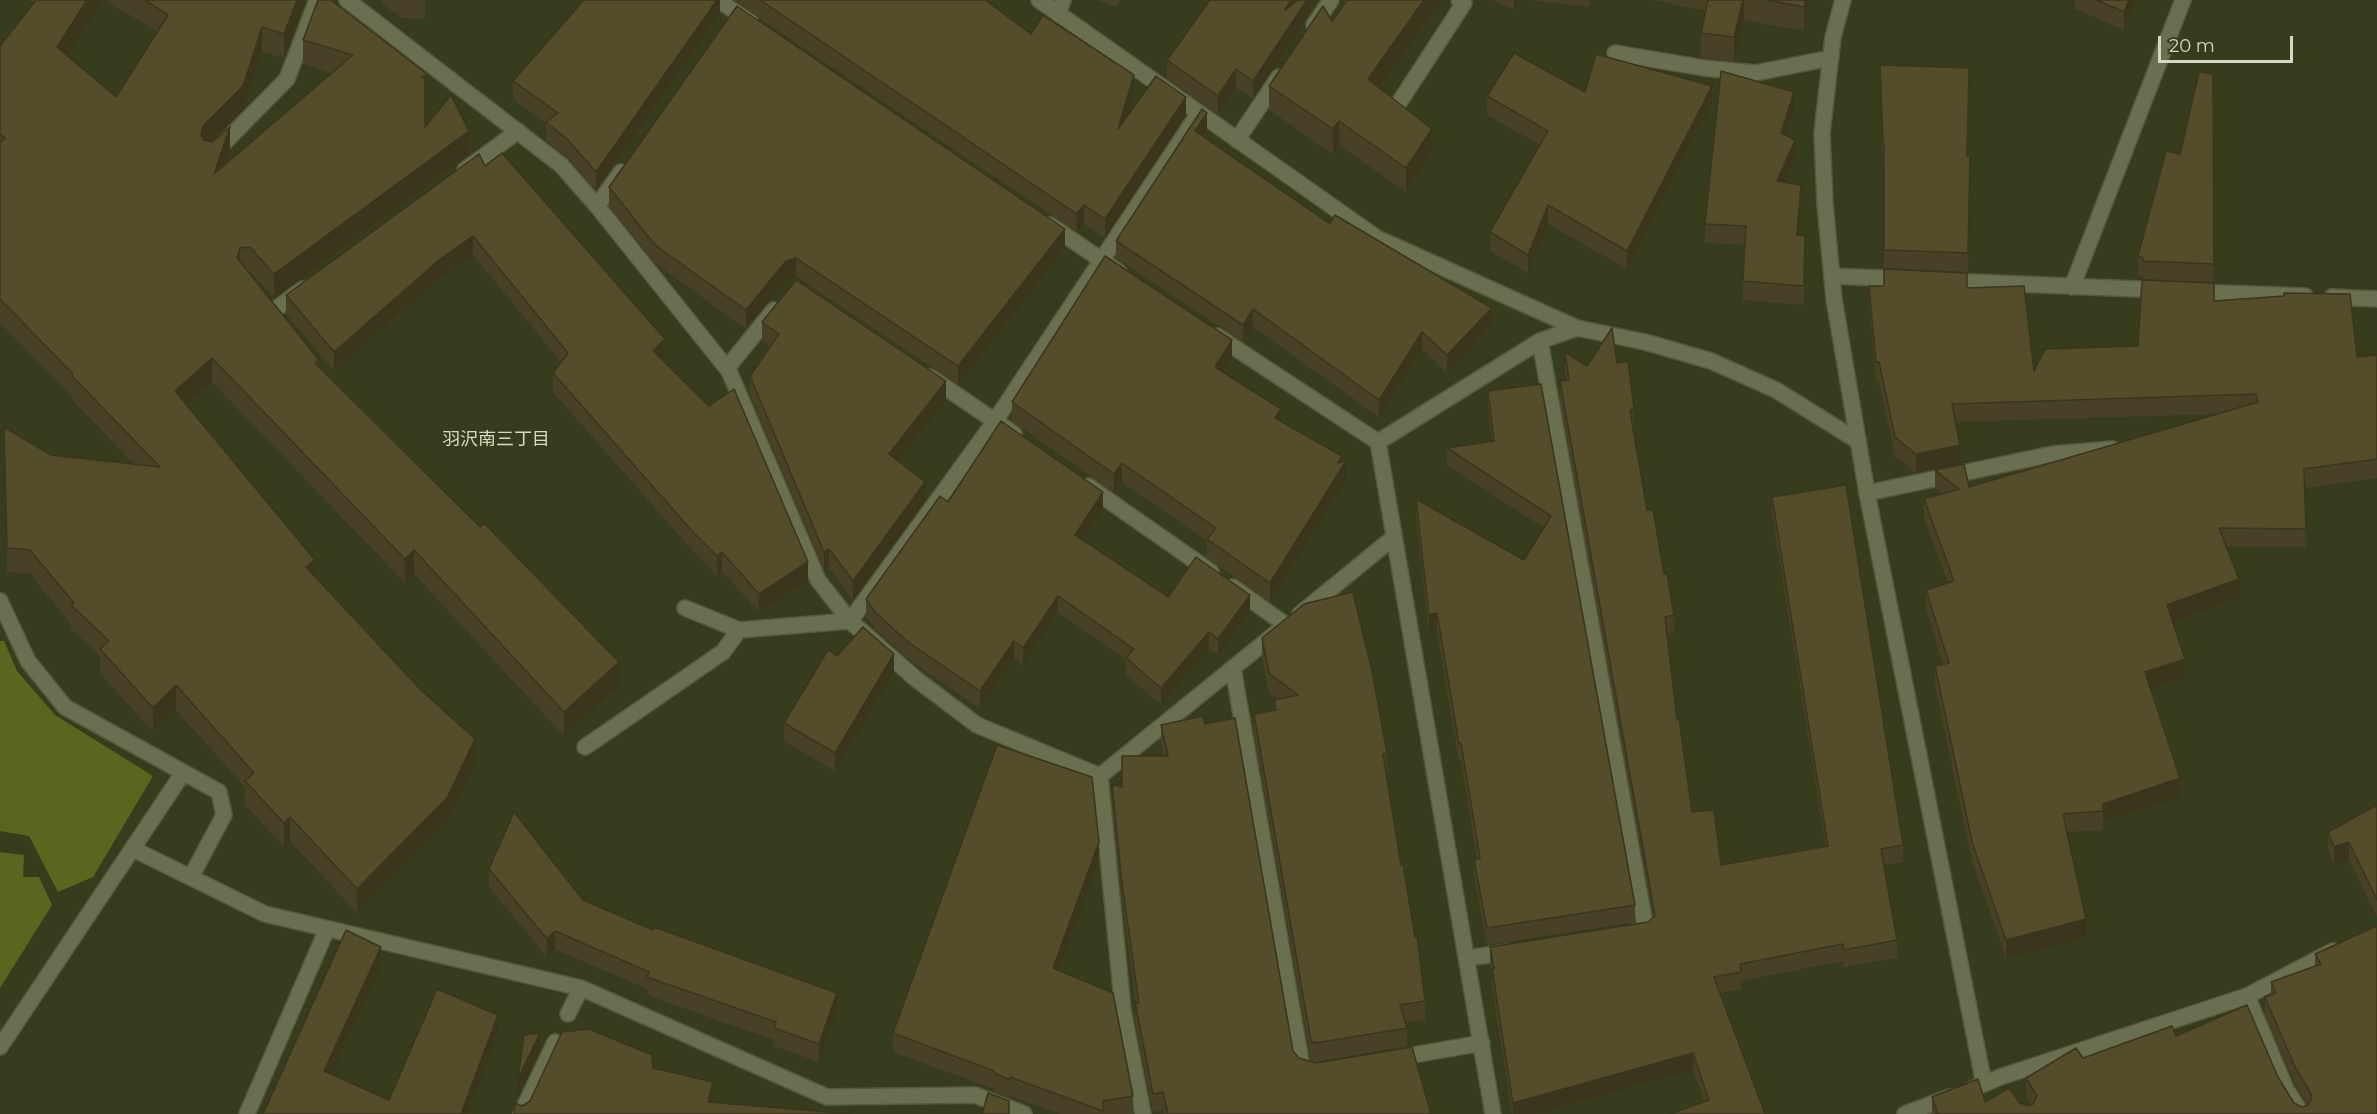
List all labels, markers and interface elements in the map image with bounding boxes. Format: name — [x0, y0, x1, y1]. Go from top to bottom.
scale bar — [2161, 24, 2296, 62]
text: 20 m — [2169, 35, 2215, 57]
district label: 羽沢南三丁目 — [442, 429, 550, 451]

